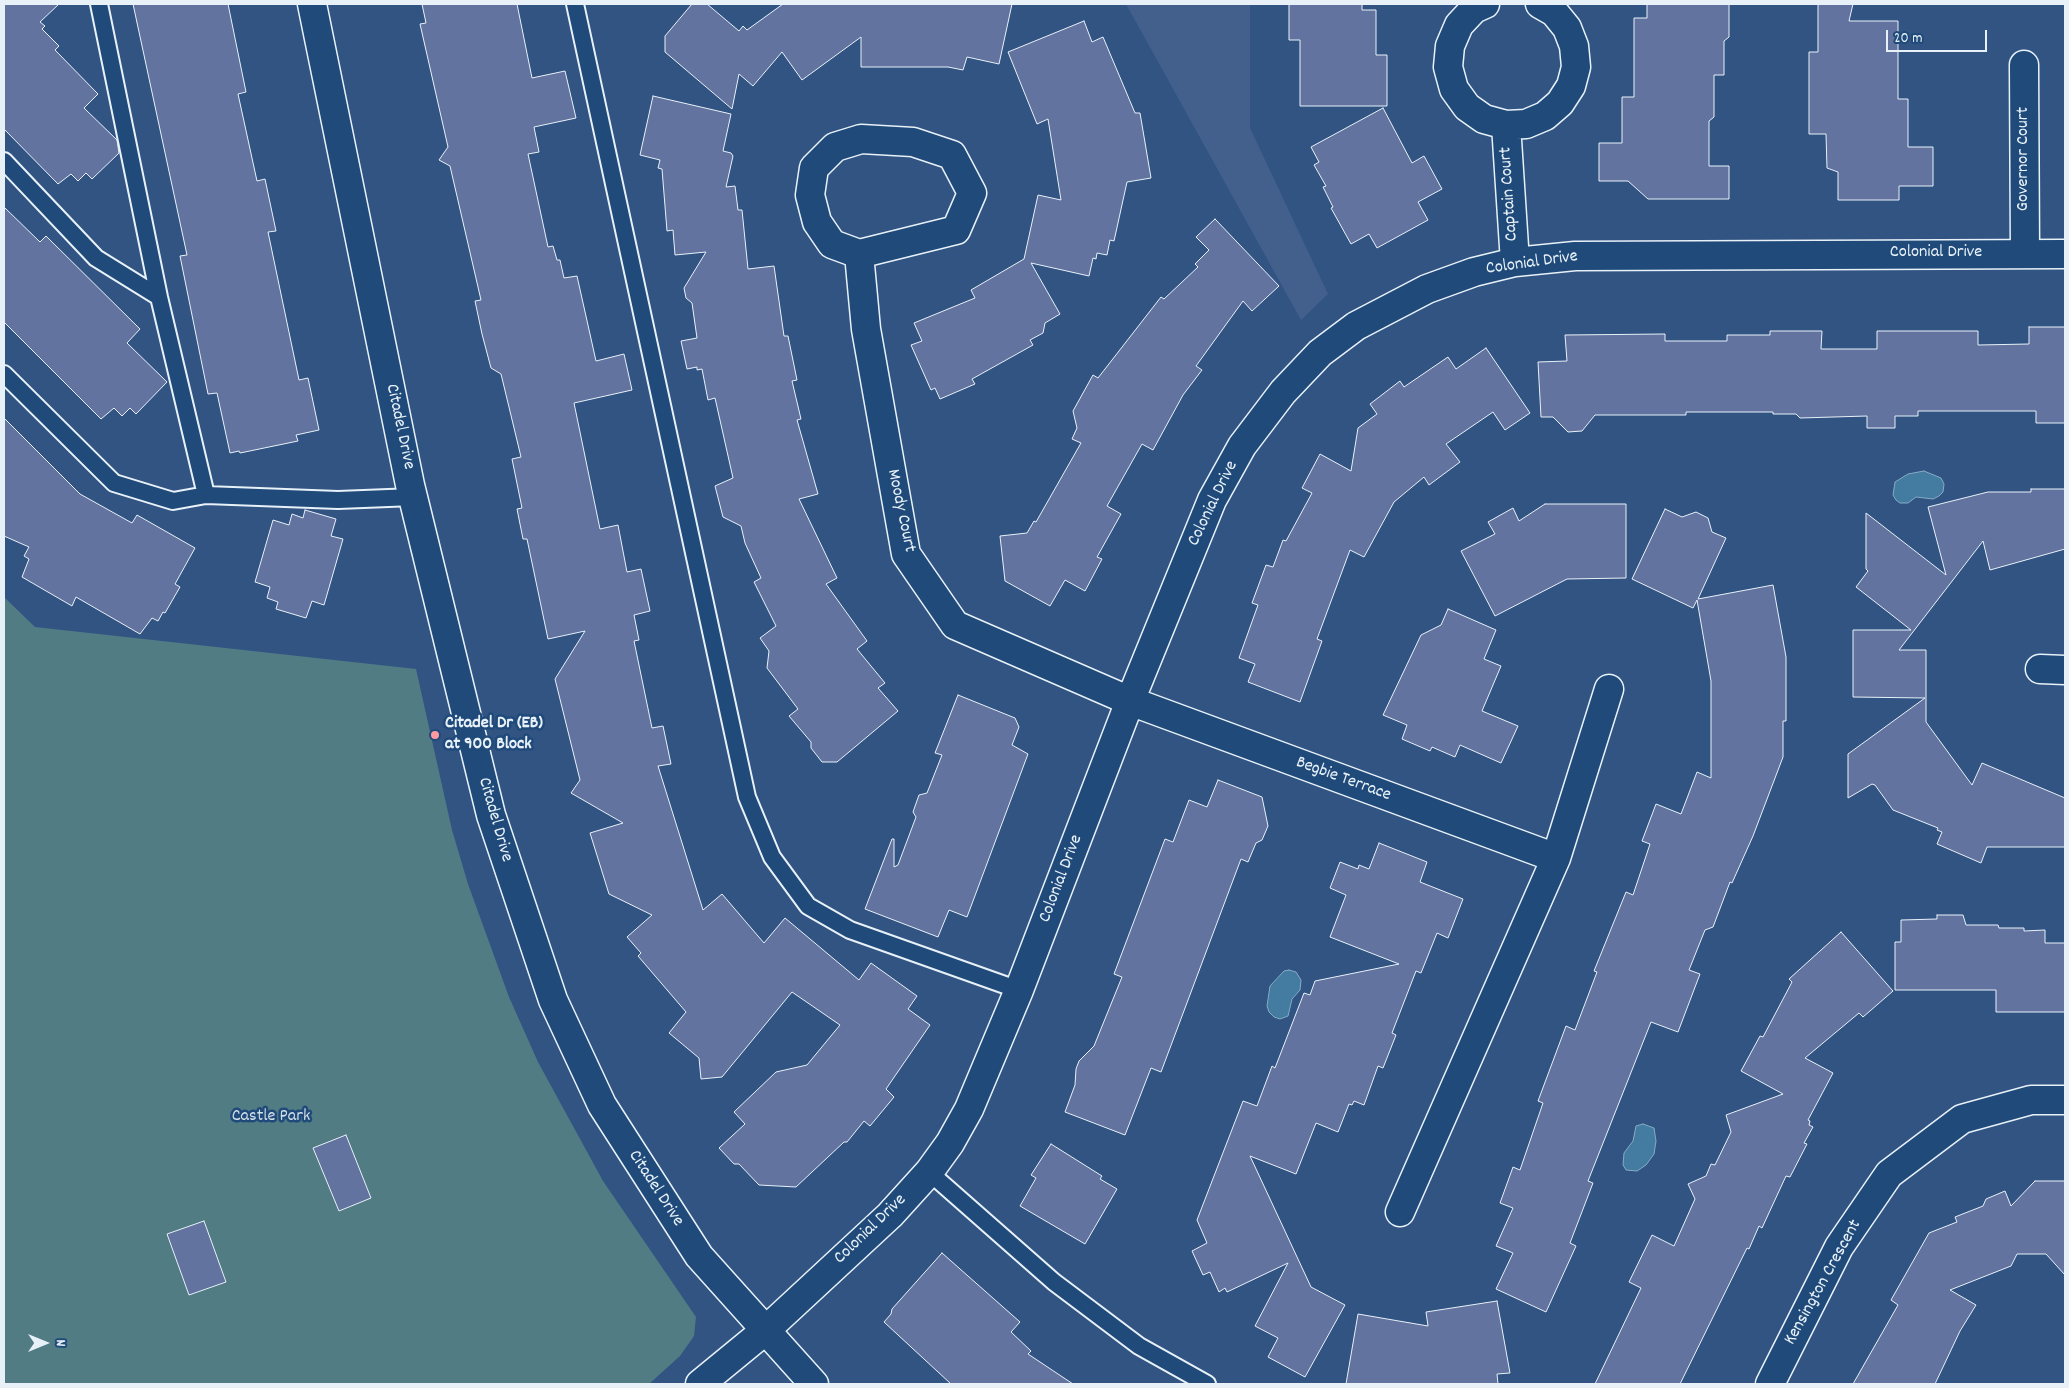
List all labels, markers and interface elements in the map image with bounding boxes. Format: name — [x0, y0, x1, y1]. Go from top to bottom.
scale bar — [1889, 20, 1990, 52]
text: 20 m — [1894, 28, 1922, 50]
street label: Governor Court — [2014, 107, 2036, 211]
street label: Captain Court — [1496, 146, 1524, 242]
street label: Colonial Drive — [1890, 243, 1982, 265]
street label: Colonial Drive — [1485, 247, 1579, 281]
street label: Citadel Drive — [379, 382, 419, 472]
street label: Colonial Drive — [1184, 458, 1244, 550]
street label: Moody Court — [881, 467, 919, 555]
place label: Citadel Dr (EB) at 900 Block — [445, 714, 543, 756]
marker: Citadel Dr (EB) at 900 Block — [429, 729, 441, 741]
street label: Begbie Terrace — [1293, 753, 1393, 807]
street label: Citadel Drive — [472, 775, 516, 865]
street label: Colonial Drive — [1035, 832, 1089, 926]
park label: Castle Park — [232, 1107, 310, 1129]
street label: Citadel Drive — [622, 1147, 688, 1231]
street label: Colonial Drive — [830, 1190, 912, 1270]
street label: Kensington Crescent — [1781, 1217, 1867, 1349]
north arrow — [20, 1318, 70, 1368]
text: N — [50, 1340, 70, 1346]

